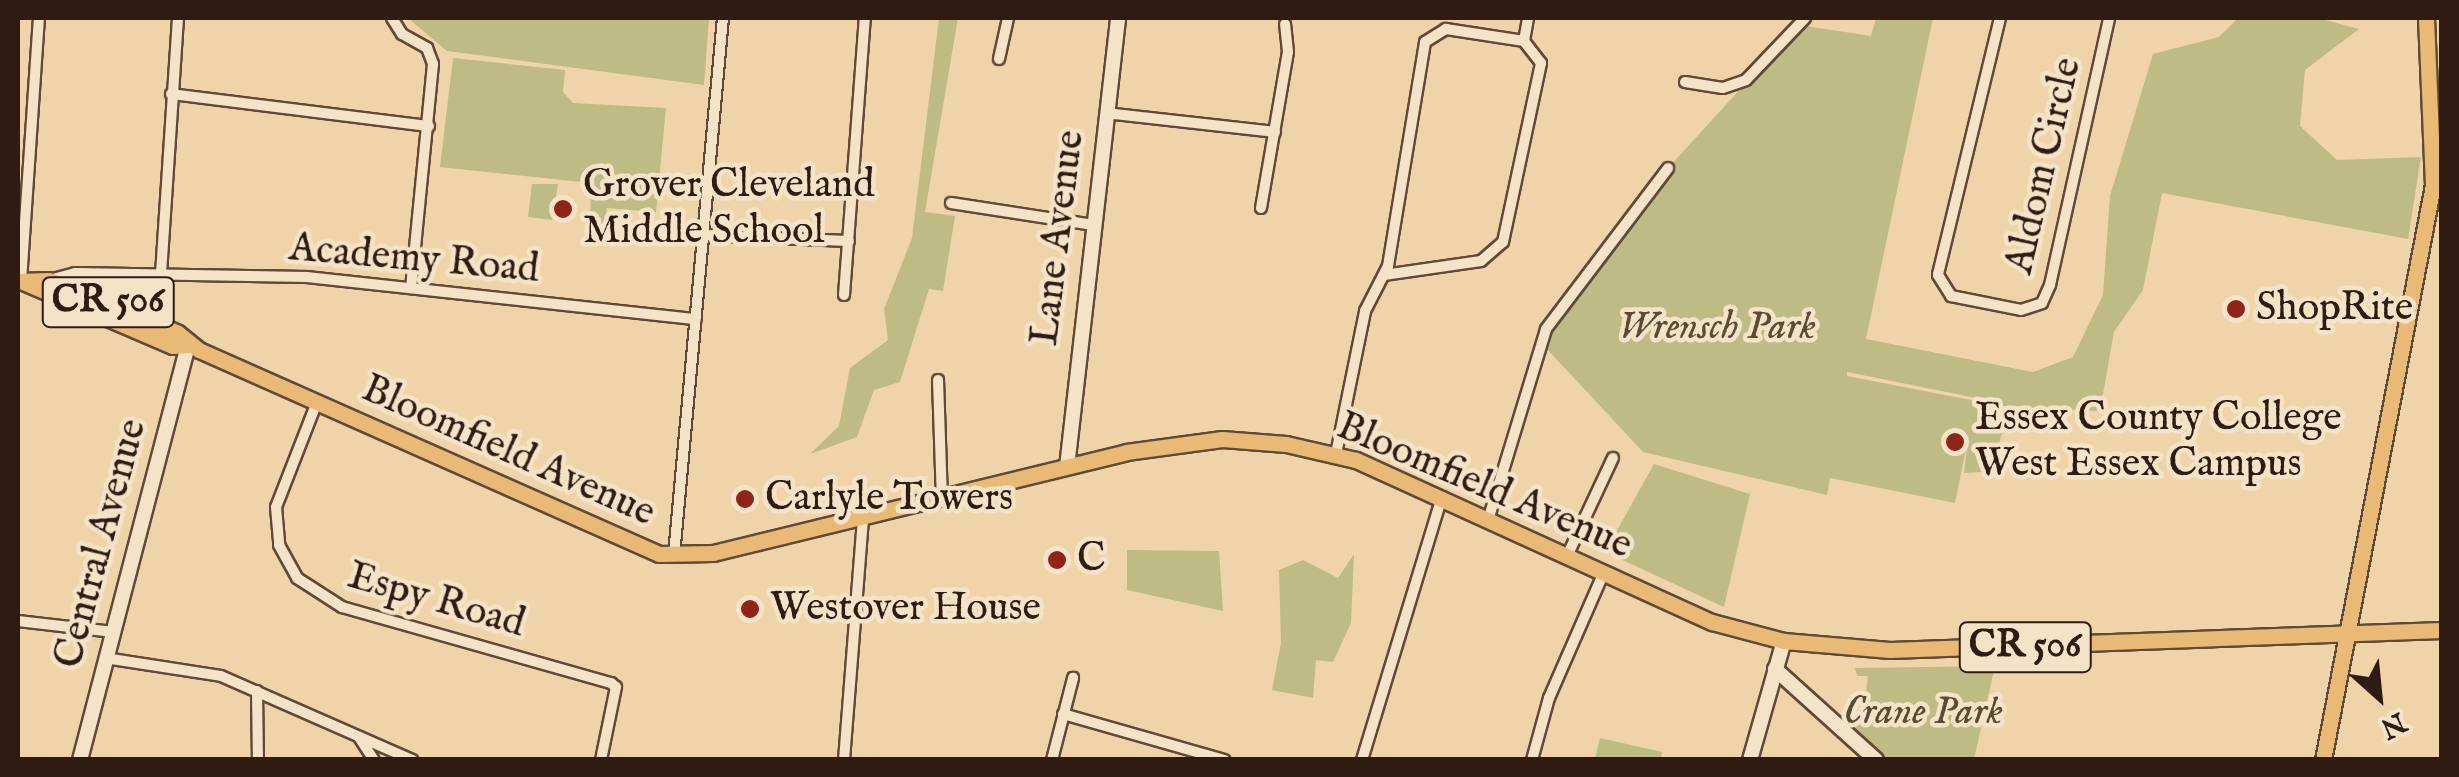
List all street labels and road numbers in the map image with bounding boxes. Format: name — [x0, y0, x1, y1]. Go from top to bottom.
street label: Aldom Circle — [1997, 53, 2093, 279]
street label: Lane Avenue — [1022, 128, 1096, 348]
street label: Academy Road — [287, 225, 541, 295]
road number: CR 506 — [41, 269, 176, 335]
street label: Bloomfield Avenue — [354, 366, 662, 538]
street label: Bloomfield Avenue — [1329, 403, 1639, 571]
street label: Central Avenue — [46, 414, 158, 674]
street label: Espy Road — [342, 553, 530, 649]
road number: CR 506 — [1958, 614, 2092, 680]

